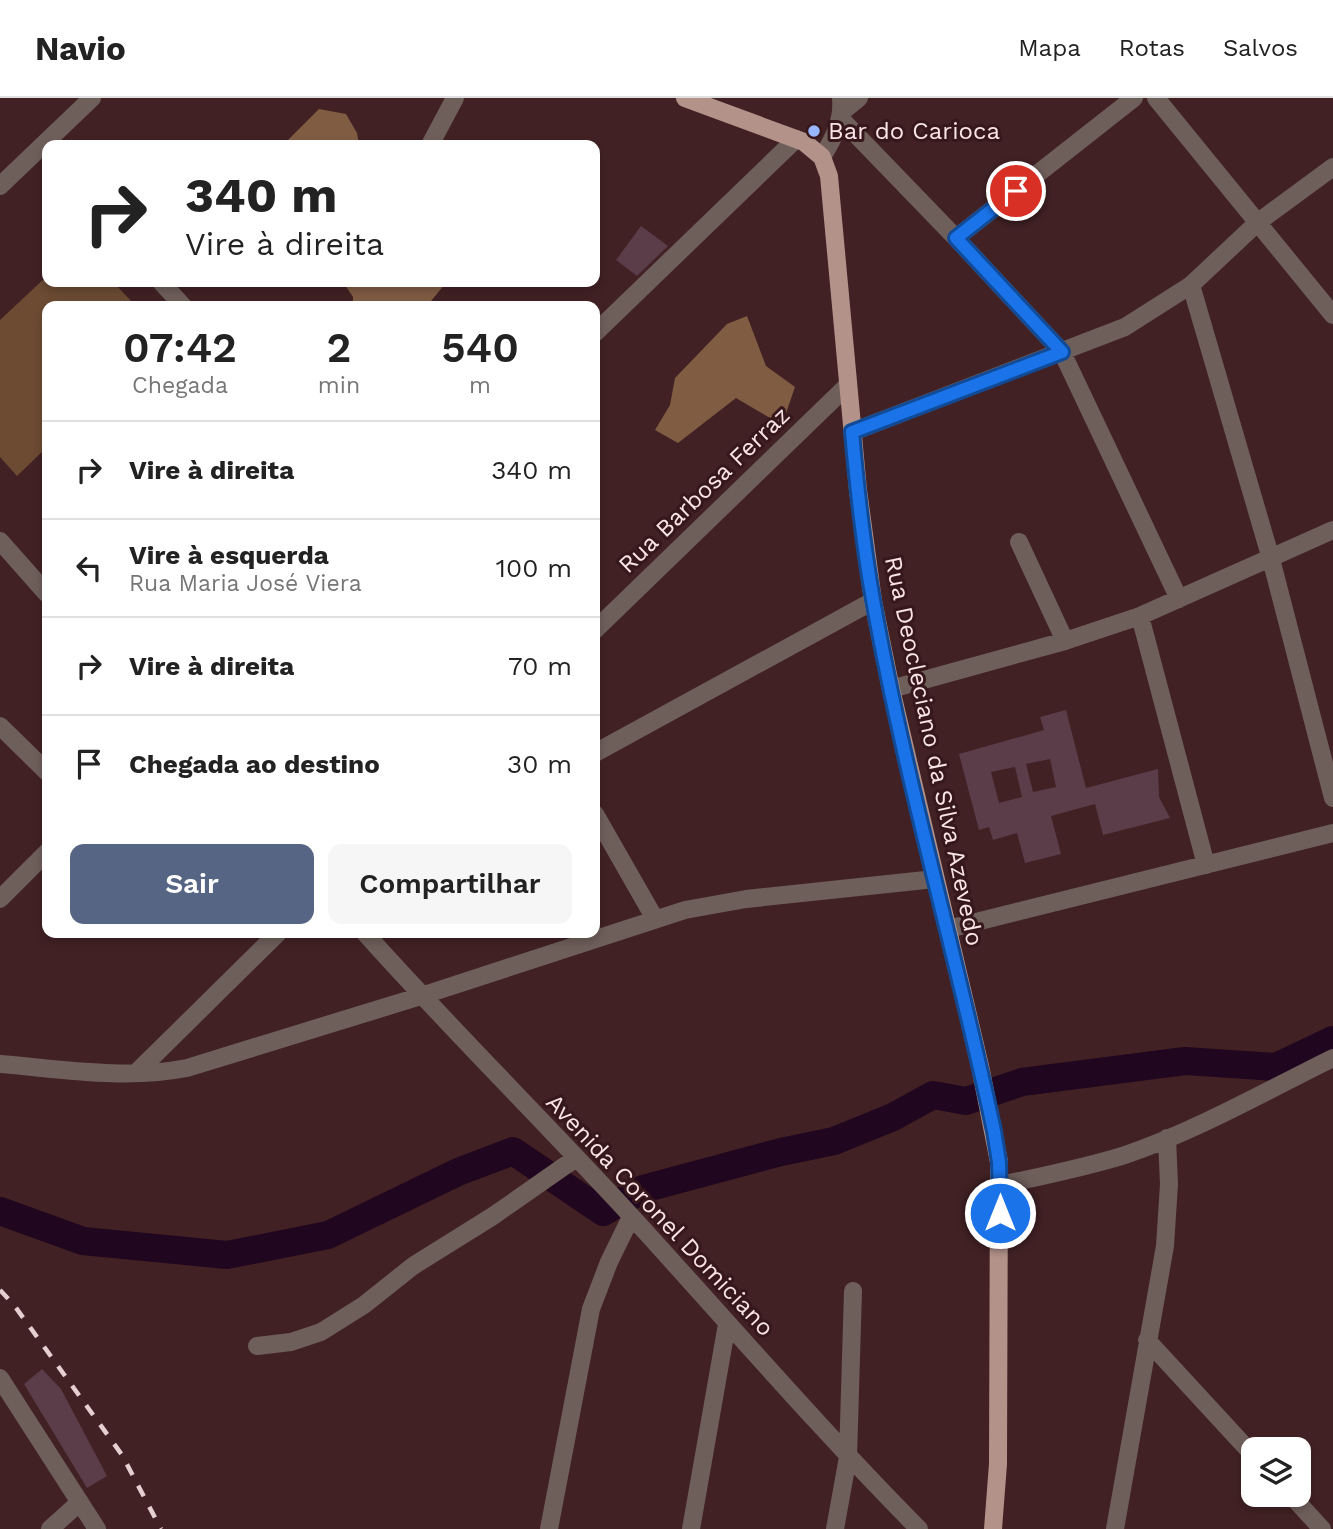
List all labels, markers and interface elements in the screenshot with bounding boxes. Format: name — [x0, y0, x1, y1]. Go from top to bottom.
text: Navio — [35, 29, 126, 68]
text: Mapa — [1018, 34, 1081, 62]
text: Rotas — [1119, 34, 1185, 62]
text: Salvos — [1223, 34, 1298, 62]
place label: Bar do Carioca — [828, 117, 1000, 145]
marker: Bar do Carioca — [806, 123, 822, 139]
pin — [986, 161, 1046, 221]
text: 340 m — [185, 166, 337, 224]
icon: right — [70, 168, 161, 259]
icon: arrive — [997, 172, 1035, 210]
text: Vire à direita — [185, 225, 384, 263]
text: 07:42 — [123, 323, 237, 372]
text: 2 — [327, 323, 351, 372]
text: 540 — [441, 323, 519, 372]
text: Chegada — [132, 372, 228, 399]
text: min — [318, 372, 360, 399]
text: m — [469, 372, 491, 399]
street label: Rua Barbosa Ferraz — [613, 401, 795, 579]
icon: right — [70, 451, 108, 489]
text: Vire à direita — [129, 455, 294, 485]
text: 340 m — [491, 455, 572, 485]
text: Vire à esquerda — [129, 540, 329, 570]
icon: left — [70, 549, 108, 587]
text: 100 m — [496, 553, 572, 583]
street label: Rua Deocleciano da Silva Azevedo — [879, 554, 989, 948]
text: Rua Maria José Viera — [129, 570, 362, 597]
icon: right — [70, 647, 108, 685]
text: Vire à direita — [129, 651, 294, 681]
text: 70 m — [508, 651, 572, 681]
icon: arrive — [70, 745, 108, 783]
text: Chegada ao destino — [129, 749, 380, 779]
text: 30 m — [507, 749, 572, 779]
button: Sair — [70, 844, 314, 924]
button: Compartilhar — [328, 844, 572, 924]
street label: Avenida Coronel Domiciano — [540, 1088, 780, 1342]
position arrow — [963, 1176, 1037, 1250]
map controls — [1241, 1437, 1311, 1507]
button: layers — [1241, 1437, 1311, 1507]

